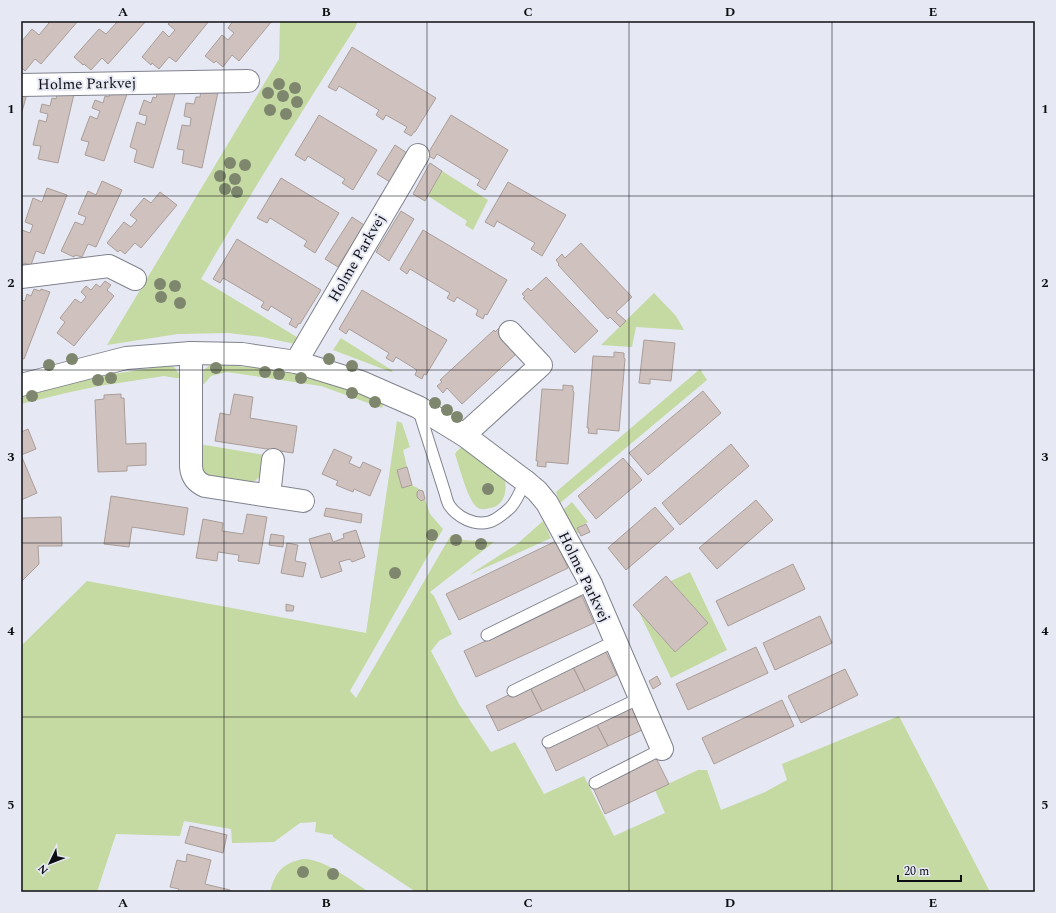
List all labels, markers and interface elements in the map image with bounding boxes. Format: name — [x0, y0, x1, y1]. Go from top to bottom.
text: A — [118, 2, 128, 22]
text: B — [321, 2, 331, 22]
text: C — [523, 2, 533, 22]
text: D — [725, 2, 735, 22]
text: E — [929, 2, 938, 22]
street label: Holme Parkvej — [37, 72, 137, 96]
text: 1 — [7, 99, 15, 119]
text: 1 — [1041, 99, 1049, 119]
street label: Holme Parkvej — [322, 210, 392, 306]
text: 2 — [7, 273, 15, 293]
text: 2 — [1041, 273, 1049, 293]
text: 3 — [7, 447, 15, 467]
text: 3 — [1041, 447, 1049, 467]
street label: Holme Parkvej — [552, 528, 616, 626]
text: 4 — [7, 621, 15, 641]
text: 4 — [1041, 621, 1049, 641]
text: 5 — [7, 795, 15, 815]
text: 5 — [1041, 795, 1049, 815]
north arrow — [30, 843, 70, 883]
scale bar — [898, 857, 961, 883]
text: N — [34, 860, 52, 879]
text: 20 m — [904, 862, 929, 881]
text: A — [118, 893, 128, 913]
text: B — [321, 893, 331, 913]
text: C — [523, 893, 533, 913]
text: D — [725, 893, 735, 913]
text: E — [929, 893, 938, 913]

